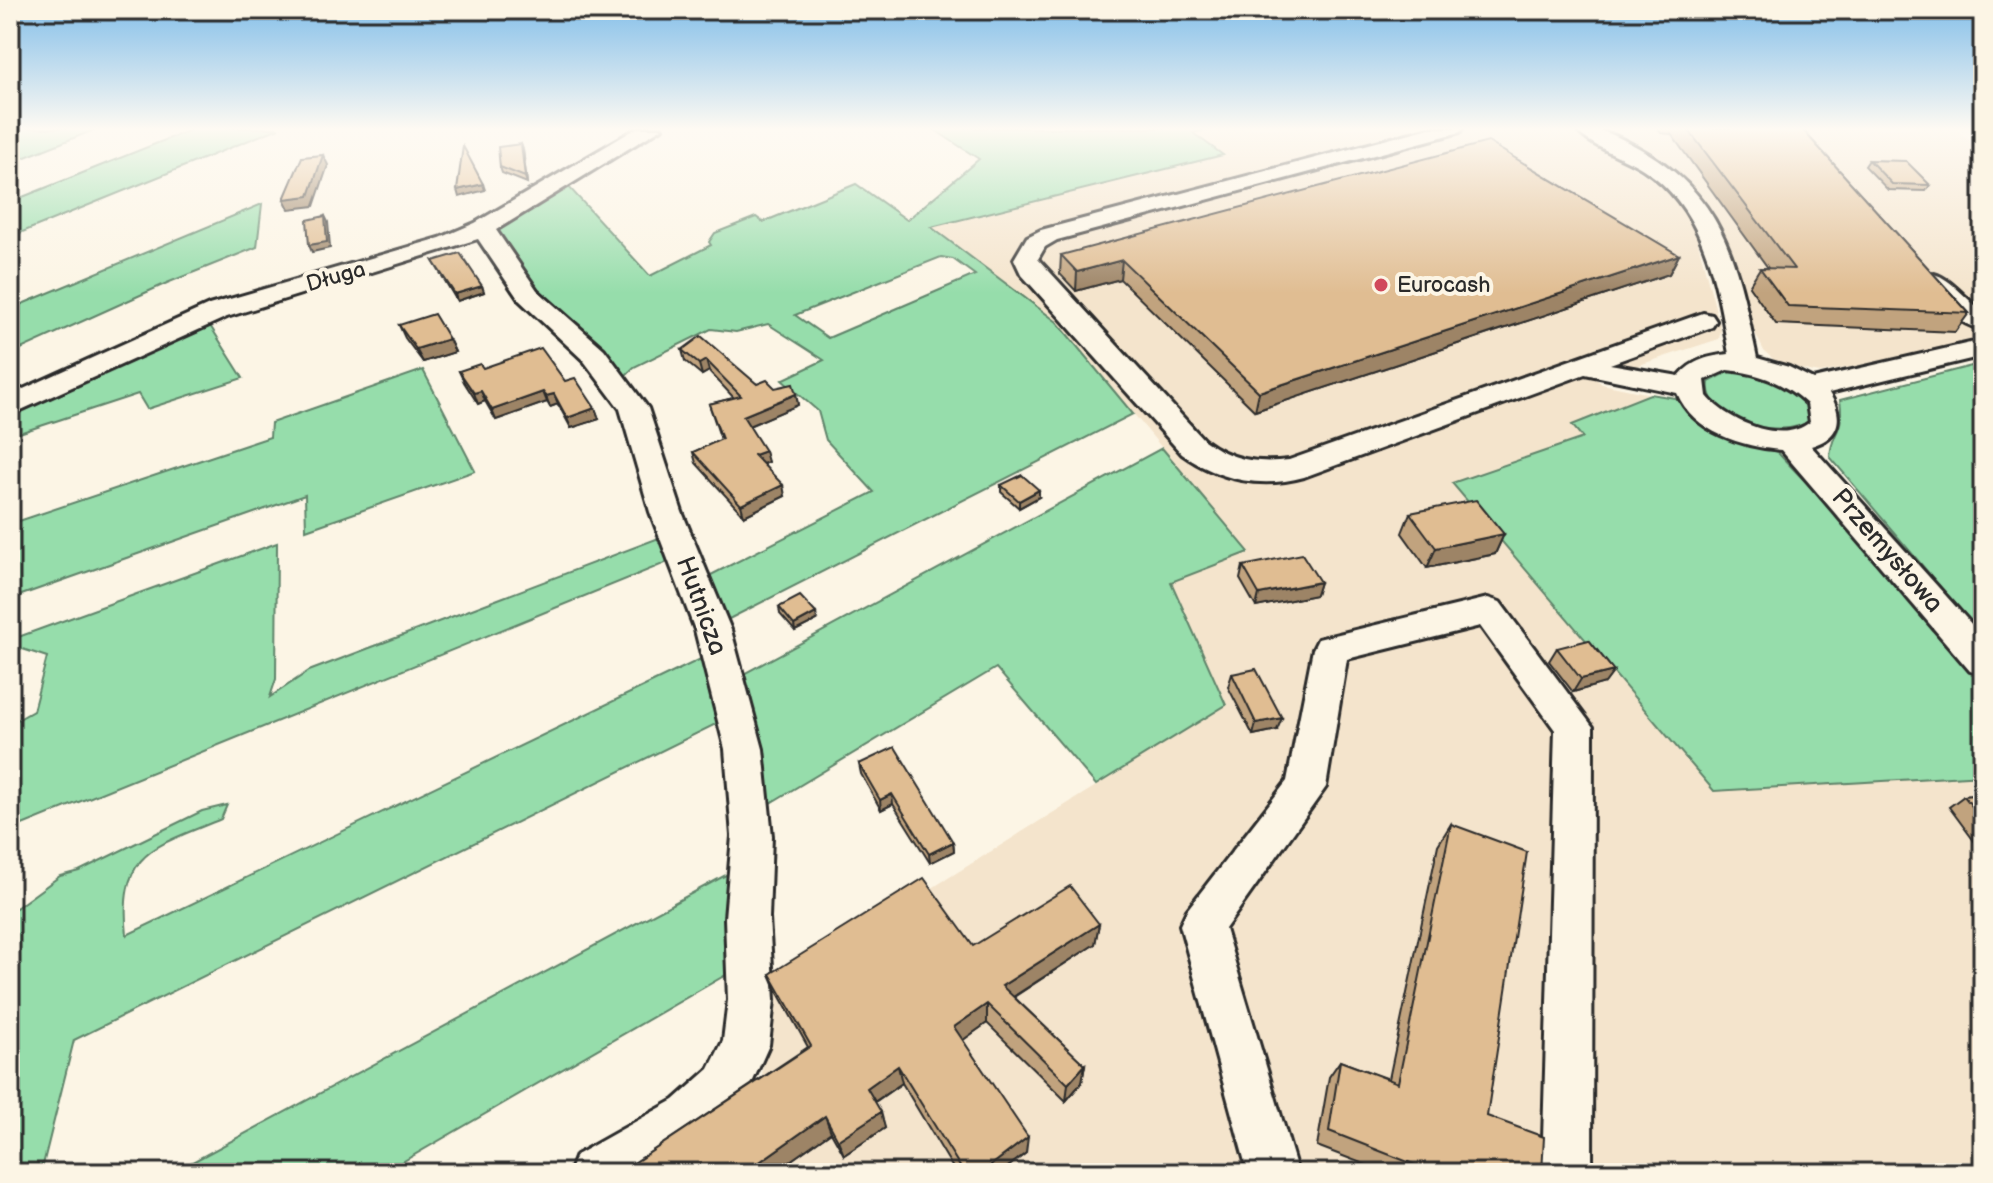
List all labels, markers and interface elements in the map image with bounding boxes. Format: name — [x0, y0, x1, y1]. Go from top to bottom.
street label: Długa — [303, 256, 369, 298]
place label: Eurocash — [1397, 272, 1490, 299]
marker: Eurocash — [1372, 276, 1390, 294]
street label: Przemysłowa — [1825, 483, 1949, 619]
street label: Hutnicza — [669, 552, 733, 660]

